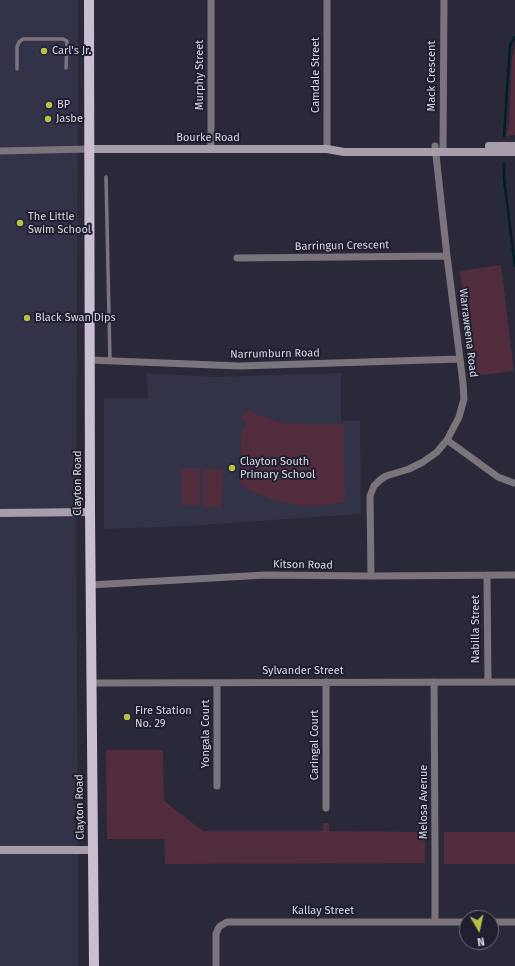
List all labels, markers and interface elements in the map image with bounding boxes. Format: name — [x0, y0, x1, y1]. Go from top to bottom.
street label: Camdale Street — [309, 37, 323, 113]
street label: Murphy Street — [193, 40, 207, 110]
street label: Mack Crescent — [425, 41, 439, 111]
place label: Carl's Jr. — [52, 44, 91, 58]
marker: Carl's Jr. — [39, 46, 49, 56]
place label: BP — [57, 98, 70, 112]
marker: BP — [44, 100, 54, 110]
place label: Jasbe — [56, 112, 83, 126]
marker: Jasbe — [43, 114, 53, 124]
street label: Bourke Road — [176, 131, 240, 145]
place label: The Little Swim School — [28, 210, 91, 236]
marker: The Little Swim School — [15, 218, 25, 228]
street label: Barringun Crescent — [295, 239, 389, 253]
street label: Warraweena Road — [456, 288, 480, 378]
place label: Black Swan Dips — [35, 311, 116, 325]
marker: Black Swan Dips — [22, 313, 32, 323]
street label: Narrumburn Road — [230, 347, 320, 361]
street label: Clayton Road — [71, 450, 85, 516]
place label: Clayton South Primary School — [240, 455, 315, 481]
marker: Clayton South Primary School — [227, 463, 237, 473]
street label: Kitson Road — [273, 558, 333, 572]
street label: Nabilla Street — [469, 595, 483, 663]
street label: Sylvander Street — [262, 664, 344, 678]
street label: Yongala Court — [199, 700, 213, 768]
place label: Fire Station No. 29 — [135, 704, 192, 730]
street label: Caringal Court — [308, 710, 322, 780]
marker: Fire Station No. 29 — [122, 712, 132, 722]
street label: Melosa Avenue — [417, 765, 431, 839]
street label: Clayton Road — [73, 774, 87, 840]
street label: Kallay Street — [292, 904, 354, 918]
north arrow — [459, 910, 499, 950]
text: N — [476, 934, 485, 948]

